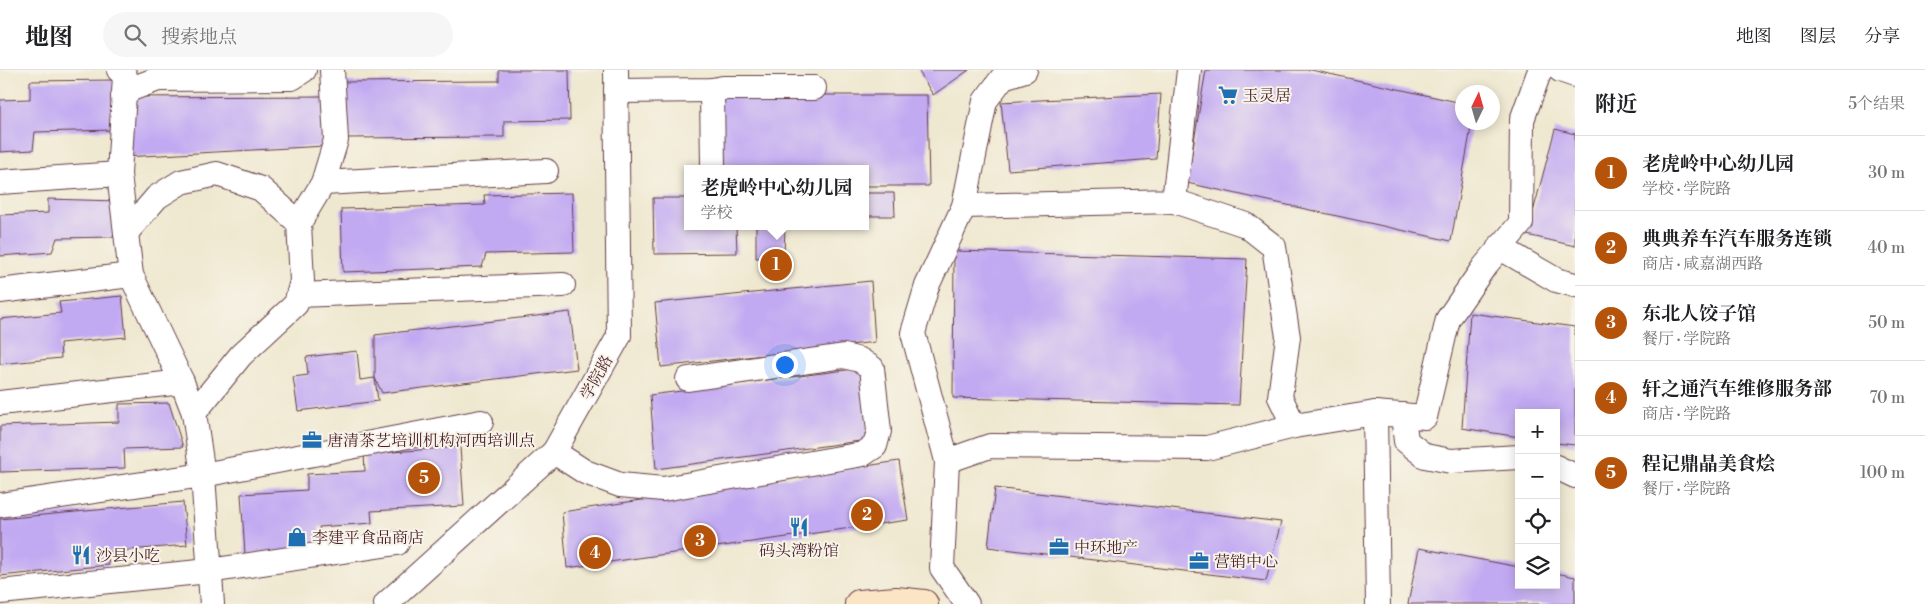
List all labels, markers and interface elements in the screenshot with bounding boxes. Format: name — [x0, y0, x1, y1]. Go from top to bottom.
search box — [103, 12, 453, 57]
icon: search — [121, 21, 149, 49]
text: 地图 — [25, 23, 73, 53]
text: 搜索地点 — [161, 25, 237, 49]
text: 地图 — [1736, 25, 1772, 48]
text: 图层 — [1800, 25, 1836, 48]
text: 分享 — [1864, 25, 1900, 48]
supermarket icon: 玉灵居 — [1217, 84, 1239, 106]
north arrow — [1455, 85, 1500, 130]
place label: 玉灵居 — [1243, 86, 1291, 106]
text: 附近 — [1595, 92, 1637, 118]
text: 5个结果 — [1848, 94, 1905, 114]
text: 老虎岭中心幼儿园 — [1642, 152, 1794, 176]
text: 1 — [1607, 163, 1615, 183]
text: 30 m — [1868, 163, 1905, 183]
popup — [684, 165, 869, 230]
text: 老虎岭中心幼儿园 — [700, 176, 853, 200]
text: 学校 · 学院路 — [1642, 179, 1731, 199]
text: 学校 — [700, 203, 733, 223]
text: 典典养车汽车服务连锁 — [1642, 227, 1832, 251]
text: 2 — [1606, 238, 1616, 258]
text: 40 m — [1868, 238, 1905, 258]
pin: 1 — [760, 246, 792, 284]
text: 商店 · 咸嘉湖西路 — [1642, 254, 1763, 274]
text: 东北人饺子馆 — [1642, 302, 1756, 326]
text: 3 — [1606, 313, 1616, 333]
text: 50 m — [1868, 313, 1905, 333]
text: 餐厅 · 学院路 — [1642, 329, 1731, 349]
street label: 学院路 — [576, 352, 617, 403]
your location — [772, 352, 798, 378]
text: 轩之通汽车维修服务部 — [1642, 377, 1832, 401]
text: 4 — [1606, 388, 1616, 408]
text: 70 m — [1869, 388, 1905, 408]
text: 商店 · 学院路 — [1642, 404, 1731, 424]
map controls — [1515, 409, 1560, 589]
button: + — [1515, 409, 1560, 454]
office icon: 唐清茶艺培训机构河西培训点 — [301, 429, 323, 451]
place label: 唐清茶艺培训机构河西培训点 — [327, 431, 535, 451]
text: 程记鼎晶美食烩 — [1642, 452, 1775, 476]
button: − — [1515, 454, 1560, 499]
pin: 5 — [408, 459, 440, 497]
text: 5 — [1606, 463, 1616, 483]
text: 100 m — [1860, 463, 1905, 483]
text: 餐厅 · 学院路 — [1642, 479, 1731, 499]
pin: 2 — [851, 496, 883, 534]
button: locate — [1515, 499, 1560, 544]
restaurant icon: 码头湾粉馆 — [788, 516, 810, 538]
pin: 3 — [684, 522, 716, 560]
shop icon: 李建平食品商店 — [286, 526, 308, 548]
place label: 李建平食品商店 — [312, 528, 424, 548]
pin: 4 — [579, 534, 611, 572]
office icon: 中环地产 — [1048, 536, 1070, 558]
place label: 中环地产 — [1074, 538, 1138, 558]
place label: 码头湾粉馆 — [759, 541, 839, 561]
restaurant icon: 沙县小吃 — [70, 544, 92, 566]
button: layers — [1515, 544, 1560, 589]
place label: 沙县小吃 — [96, 546, 160, 566]
office icon: 营销中心 — [1188, 550, 1210, 572]
place label: 营销中心 — [1214, 552, 1278, 572]

